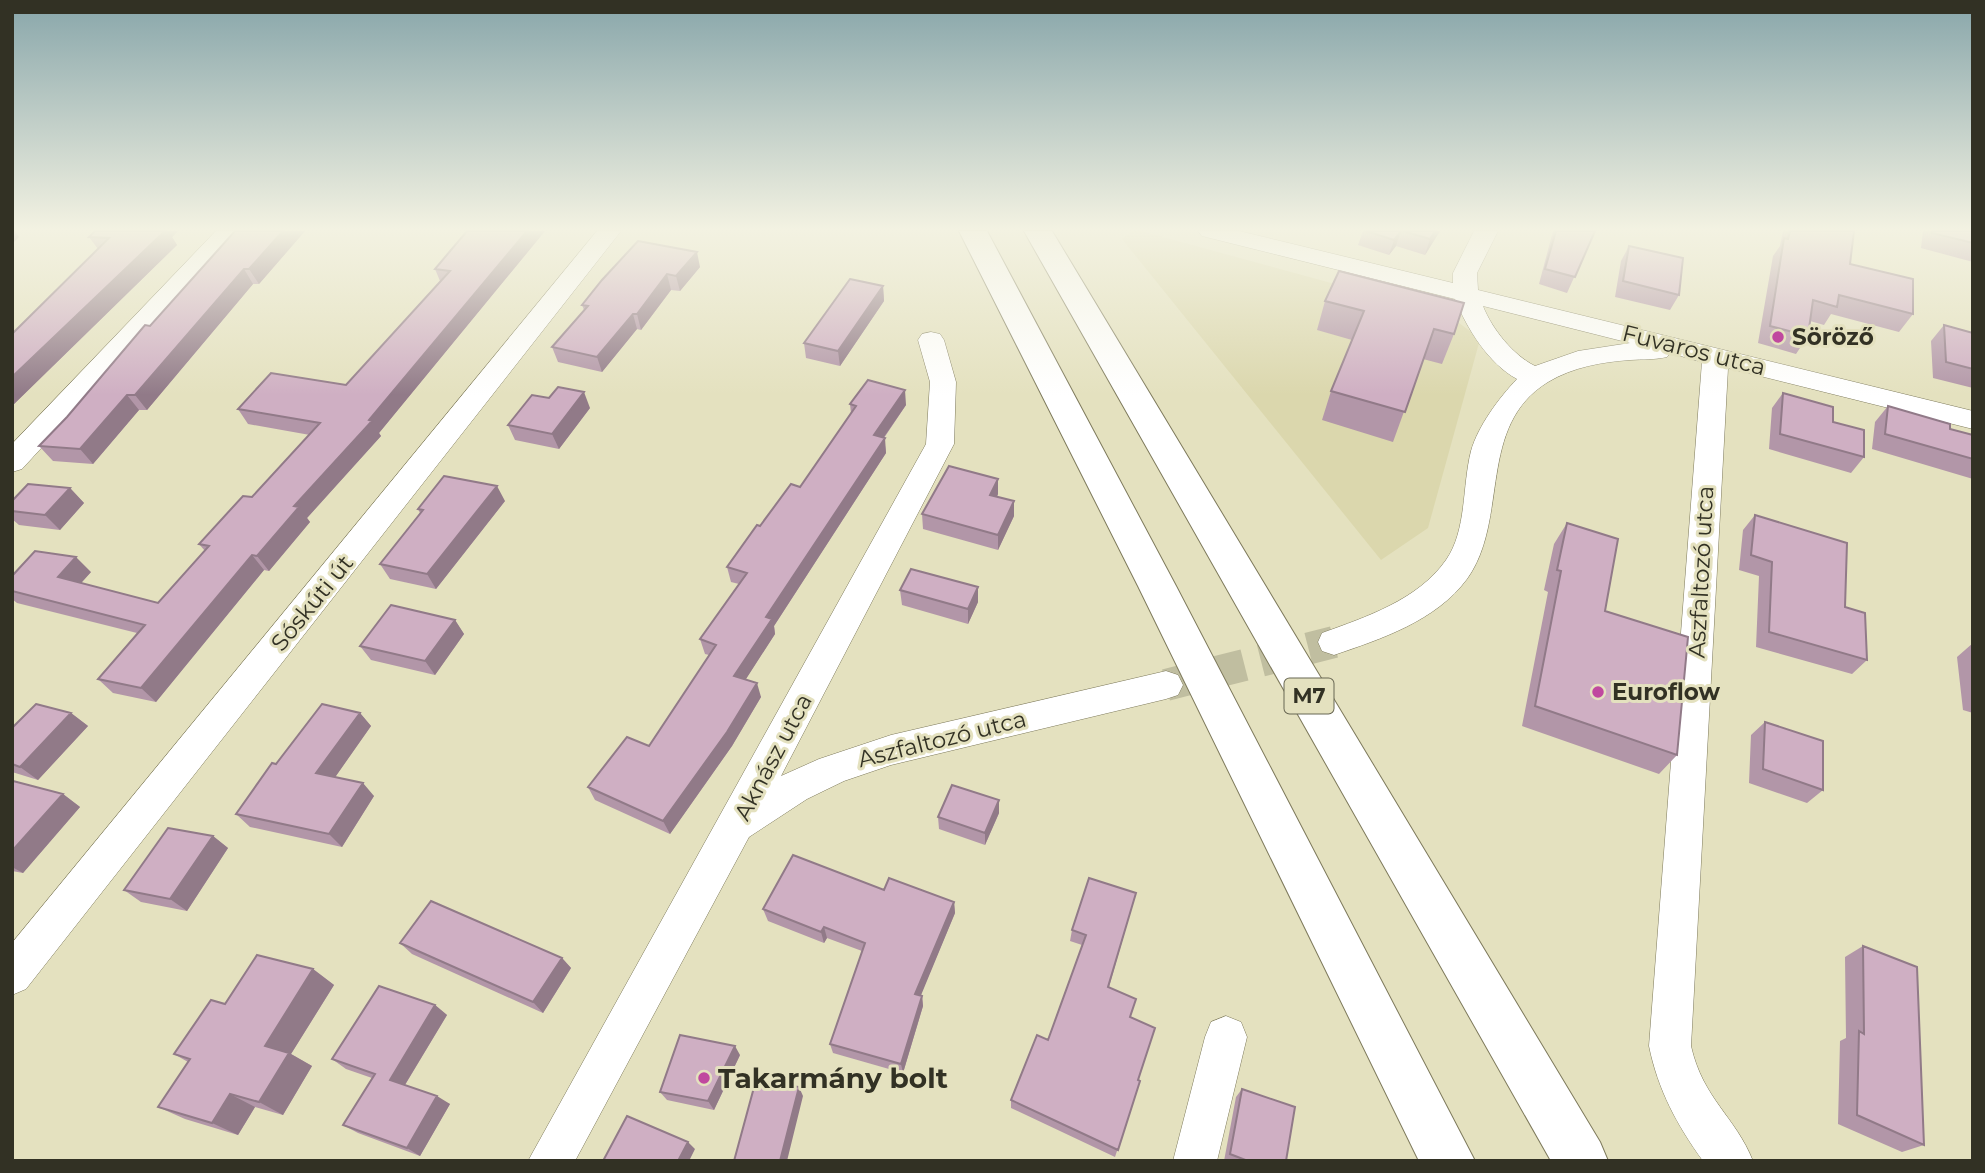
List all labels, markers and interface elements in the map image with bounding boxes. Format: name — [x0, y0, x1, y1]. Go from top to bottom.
street label: Fuvaros utca — [1619, 319, 1769, 381]
place label: Söröző — [1792, 323, 1874, 351]
marker: Söröző — [1770, 329, 1786, 345]
street label: Aszfaltozó utca — [1683, 485, 1719, 659]
street label: Sóskúti út — [265, 549, 359, 657]
road number: M7 — [1284, 678, 1334, 714]
place label: Euroflow — [1612, 678, 1720, 706]
marker: Euroflow — [1590, 684, 1606, 700]
street label: Aknász utca — [728, 689, 818, 825]
street label: Aszfaltozó utca — [855, 705, 1029, 773]
place label: Takarmány bolt — [718, 1061, 948, 1095]
marker: Takarmány bolt — [696, 1070, 712, 1086]

